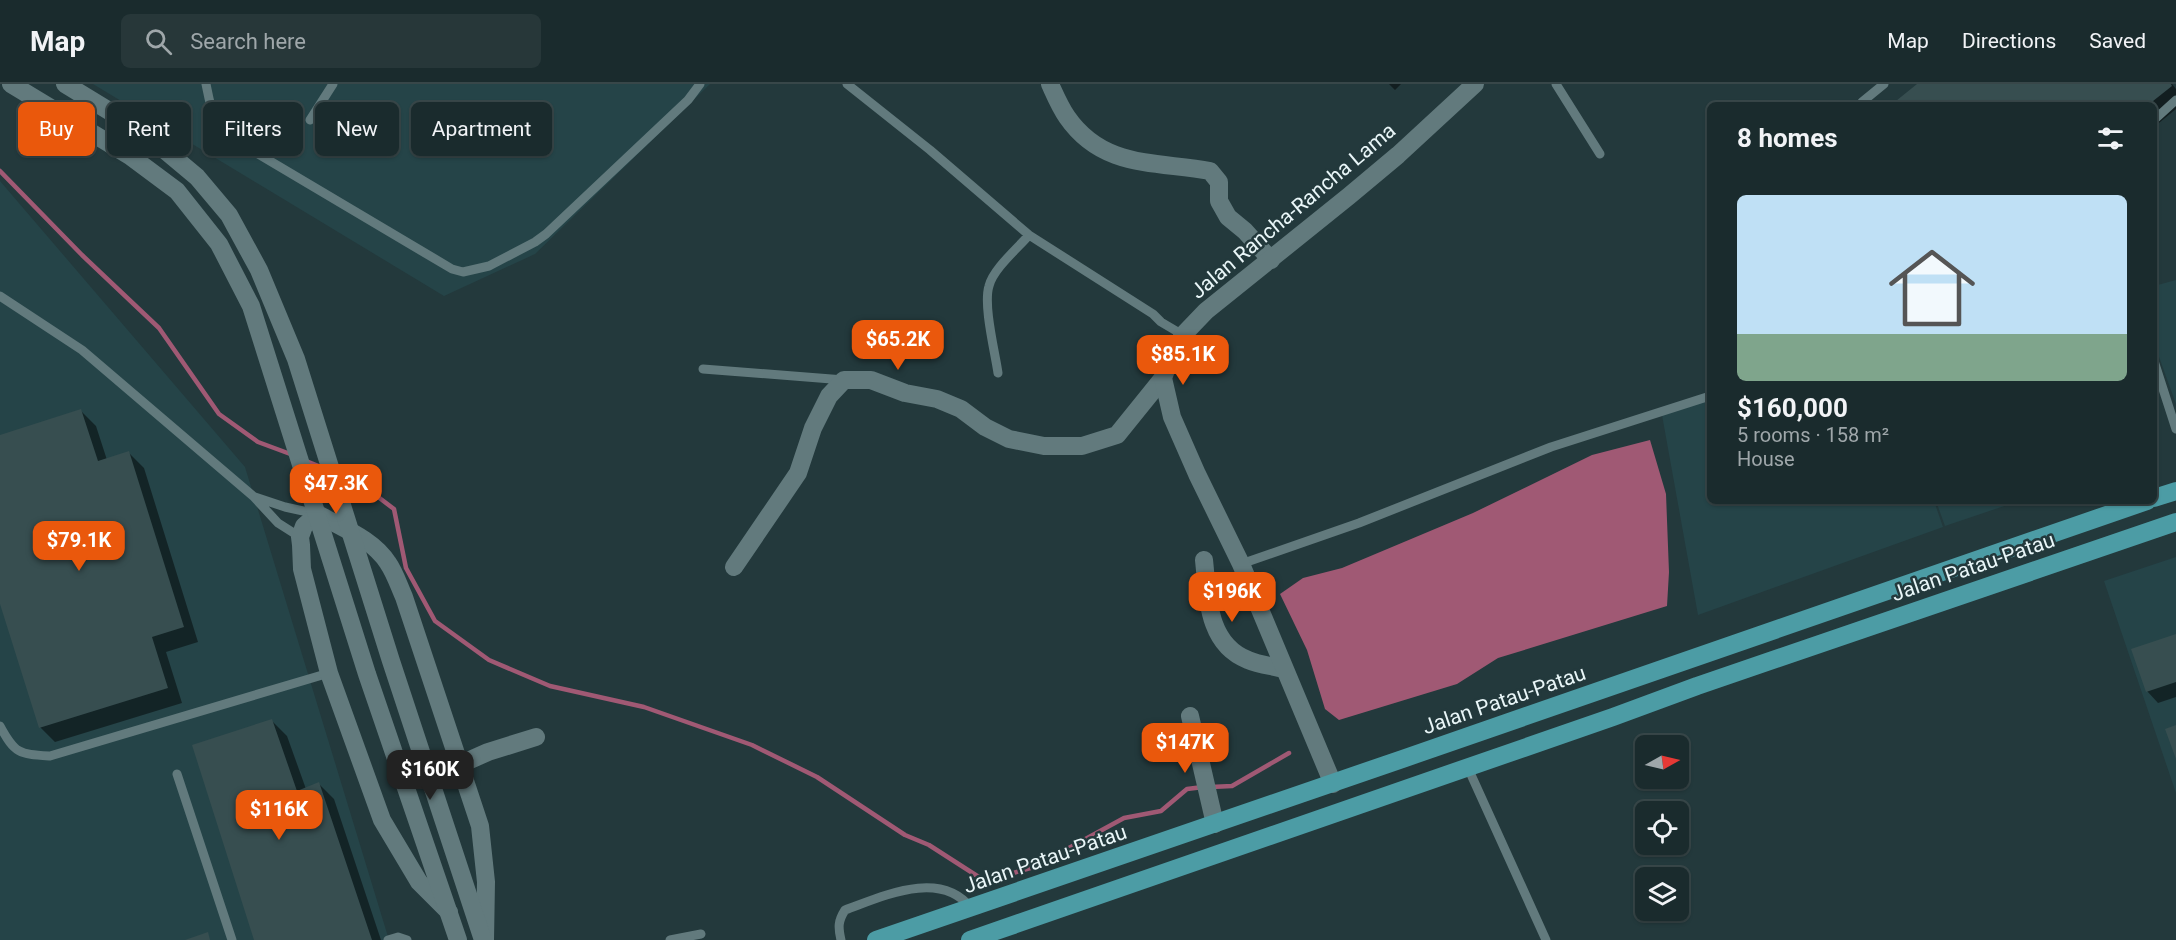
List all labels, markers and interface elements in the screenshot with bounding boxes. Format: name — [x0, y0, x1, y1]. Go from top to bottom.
search box — [121, 14, 541, 68]
text: Map — [30, 25, 85, 58]
icon: search — [142, 25, 175, 58]
text: Search here — [190, 29, 306, 54]
text: Map — [1887, 29, 1929, 53]
text: Directions — [1962, 29, 2056, 53]
text: Saved — [2089, 29, 2146, 53]
chip: Buy — [18, 102, 95, 156]
chip: Rent — [107, 102, 191, 156]
chip: Filters — [203, 102, 303, 156]
chip: New — [315, 102, 399, 156]
chip: Apartment — [411, 102, 552, 156]
street label: Jalan Rancha-Rancha Lama — [1186, 118, 1400, 304]
icon: filters — [2094, 122, 2127, 155]
text: 8 homes — [1737, 123, 1838, 153]
icon: home — [1878, 234, 1986, 342]
pin: $65.2K — [849, 320, 947, 371]
text: $65.2K — [866, 327, 930, 351]
pin: $85.1K — [1134, 335, 1232, 386]
text: $85.1K — [1151, 342, 1215, 366]
text: $160,000 — [1737, 393, 1848, 423]
text: 5 rooms · 158 m² — [1737, 423, 1889, 447]
text: House — [1737, 447, 1795, 471]
pin: $47.3K — [287, 464, 385, 515]
text: $47.3K — [304, 471, 368, 495]
pin: $79.1K — [30, 521, 128, 572]
text: $79.1K — [47, 528, 111, 552]
street label: Jalan Patau-Patau — [1888, 528, 2058, 606]
pin: $196K — [1190, 572, 1274, 623]
text: $196K — [1203, 579, 1261, 603]
street label: Jalan Patau-Patau — [1419, 661, 1589, 739]
pin: $147K — [1143, 723, 1227, 774]
text: $147K — [1156, 730, 1214, 754]
north arrow — [1635, 735, 1689, 789]
map controls — [1635, 735, 1689, 921]
pin: $160K — [388, 750, 472, 801]
text: $160K — [401, 757, 459, 781]
pin: $116K — [237, 790, 321, 841]
text: $116K — [250, 797, 308, 821]
button: locate — [1635, 801, 1689, 855]
street label: Jalan Patau-Patau — [960, 820, 1130, 898]
button: layers — [1635, 867, 1689, 921]

